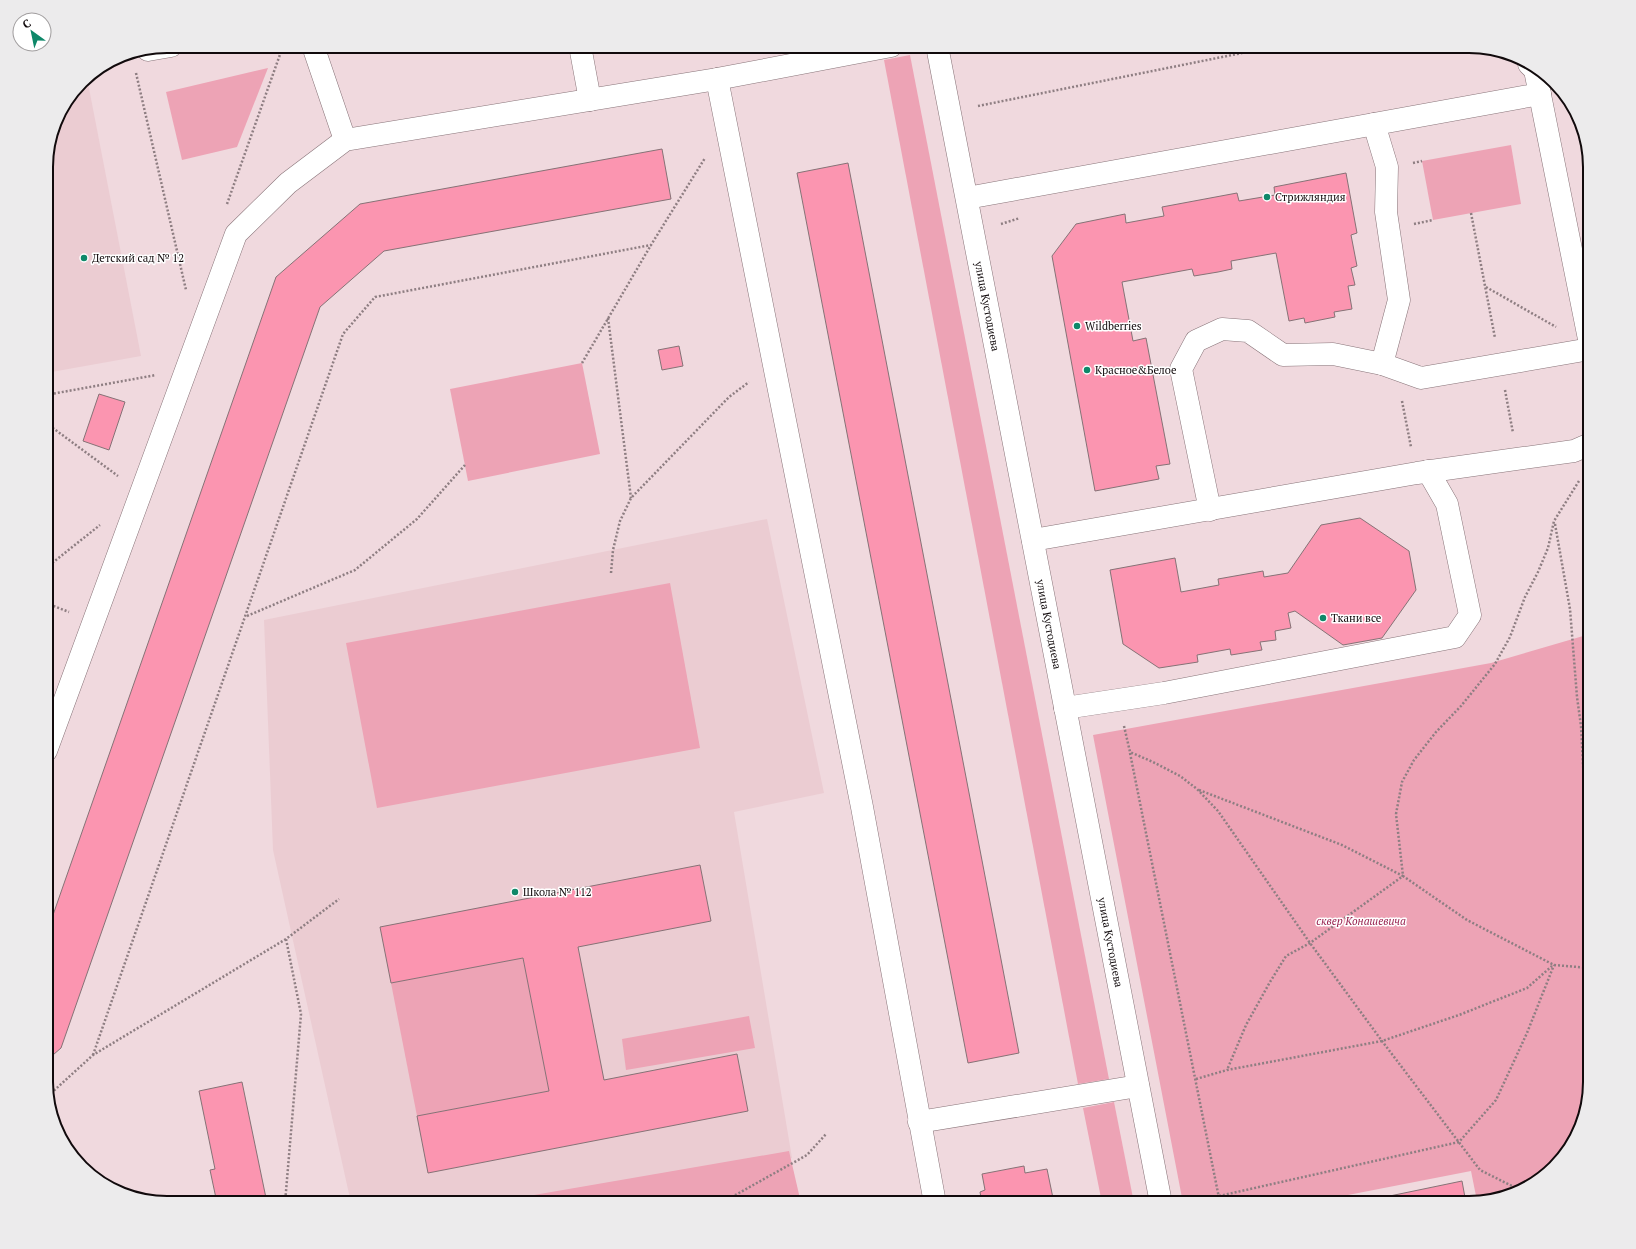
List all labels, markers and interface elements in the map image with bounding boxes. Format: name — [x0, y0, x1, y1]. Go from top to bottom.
north arrow — [12, 12, 52, 52]
text: С — [20, 16, 33, 31]
place label: Стрижляндия — [1275, 190, 1346, 204]
marker: Стрижляндия — [1262, 192, 1272, 202]
place label: Детский сад № 12 — [92, 251, 184, 265]
marker: Детский сад № 12 — [79, 253, 89, 263]
street label: улица Кустодиева — [972, 259, 1003, 353]
place label: Wildberries — [1085, 319, 1142, 333]
marker: Wildberries — [1072, 321, 1082, 331]
place label: Красное&Белое — [1095, 363, 1177, 377]
marker: Красное&Белое — [1082, 365, 1092, 375]
street label: улица Кустодиева — [1033, 577, 1065, 671]
place label: Ткани все — [1331, 611, 1382, 625]
marker: Ткани все — [1318, 613, 1328, 623]
place label: Школа № 112 — [523, 885, 592, 899]
marker: Школа № 112 — [510, 887, 520, 897]
street label: улица Кустодиева — [1095, 895, 1126, 989]
park label: сквер Конашевича — [1316, 914, 1406, 928]

